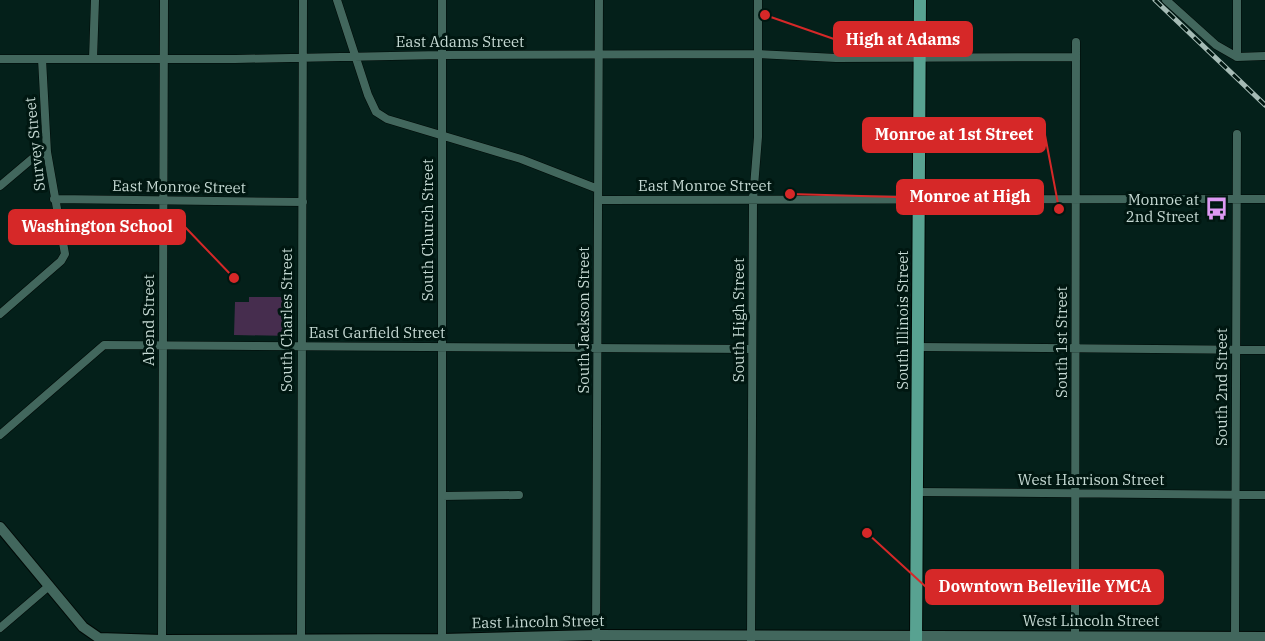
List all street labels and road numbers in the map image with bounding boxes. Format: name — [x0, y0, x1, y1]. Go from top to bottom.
street label: East Adams Street — [396, 32, 524, 51]
street label: Survey Street — [20, 96, 49, 192]
street label: South Church Street — [418, 159, 437, 301]
street label: East Monroe Street — [112, 176, 246, 197]
street label: East Monroe Street — [638, 176, 772, 195]
street label: South Jackson Street — [574, 246, 593, 394]
street label: South Charles Street — [277, 248, 296, 392]
street label: South Illinois Street — [893, 250, 912, 390]
street label: South High Street — [729, 258, 748, 382]
street label: Abend Street — [139, 274, 158, 366]
street label: South 1st Street — [1052, 286, 1071, 398]
street label: East Garfield Street — [309, 323, 445, 342]
street label: South 2nd Street — [1212, 328, 1231, 446]
street label: West Harrison Street — [1018, 470, 1164, 489]
street label: East Lincoln Street — [471, 611, 605, 632]
street label: West Lincoln Street — [1023, 611, 1159, 630]

